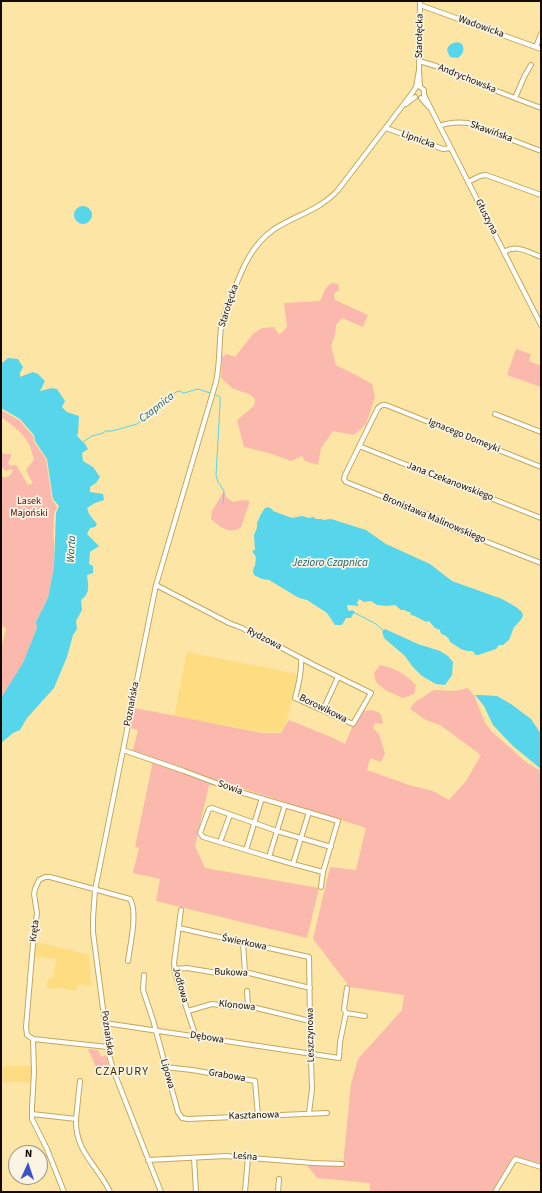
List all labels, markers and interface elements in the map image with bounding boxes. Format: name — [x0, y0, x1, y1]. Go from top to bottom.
street label: Wadowicka — [457, 13, 505, 41]
street label: Starołęcka — [414, 14, 426, 58]
street label: Andrychowska — [436, 62, 498, 96]
street label: Skawińska — [468, 119, 514, 145]
street label: Lipnicka — [399, 128, 437, 152]
street label: Głuszyna — [472, 197, 500, 237]
street label: Starołęcka — [216, 283, 242, 329]
water label: Czapnica — [137, 390, 177, 426]
street label: Ignacego Domeyki — [426, 416, 502, 456]
street label: Jana Czekanowskiego — [405, 460, 495, 504]
street label: Bronisława Malinowskiego — [381, 492, 487, 546]
park label: Lasek Majoński — [10, 496, 48, 520]
water label: Warta — [65, 535, 79, 563]
water label: Jezioro Czapnica — [292, 557, 368, 571]
street label: Rydzowa — [245, 625, 283, 653]
street label: Poznańska — [122, 681, 142, 727]
street label: Borowikowa — [297, 692, 349, 726]
street label: Sowia — [216, 778, 244, 798]
street label: Kręta — [28, 919, 42, 943]
street label: Świerkowa — [220, 932, 268, 954]
street label: Jodłowa — [169, 966, 191, 1004]
street label: Bukowa — [214, 966, 248, 980]
street label: Klonowa — [218, 998, 256, 1014]
street label: Leszczynowa — [305, 1008, 317, 1062]
street label: Poznańska — [98, 1010, 116, 1056]
street label: Dębowa — [189, 1029, 225, 1047]
street label: Lipowa — [157, 1058, 177, 1090]
district label: CZAPURY — [95, 1065, 149, 1079]
street label: Grabowa — [207, 1067, 247, 1085]
street label: Kasztanowa — [229, 1109, 279, 1123]
north arrow — [8, 1145, 48, 1185]
text: N — [25, 1146, 33, 1161]
street label: Leśna — [232, 1150, 258, 1164]

